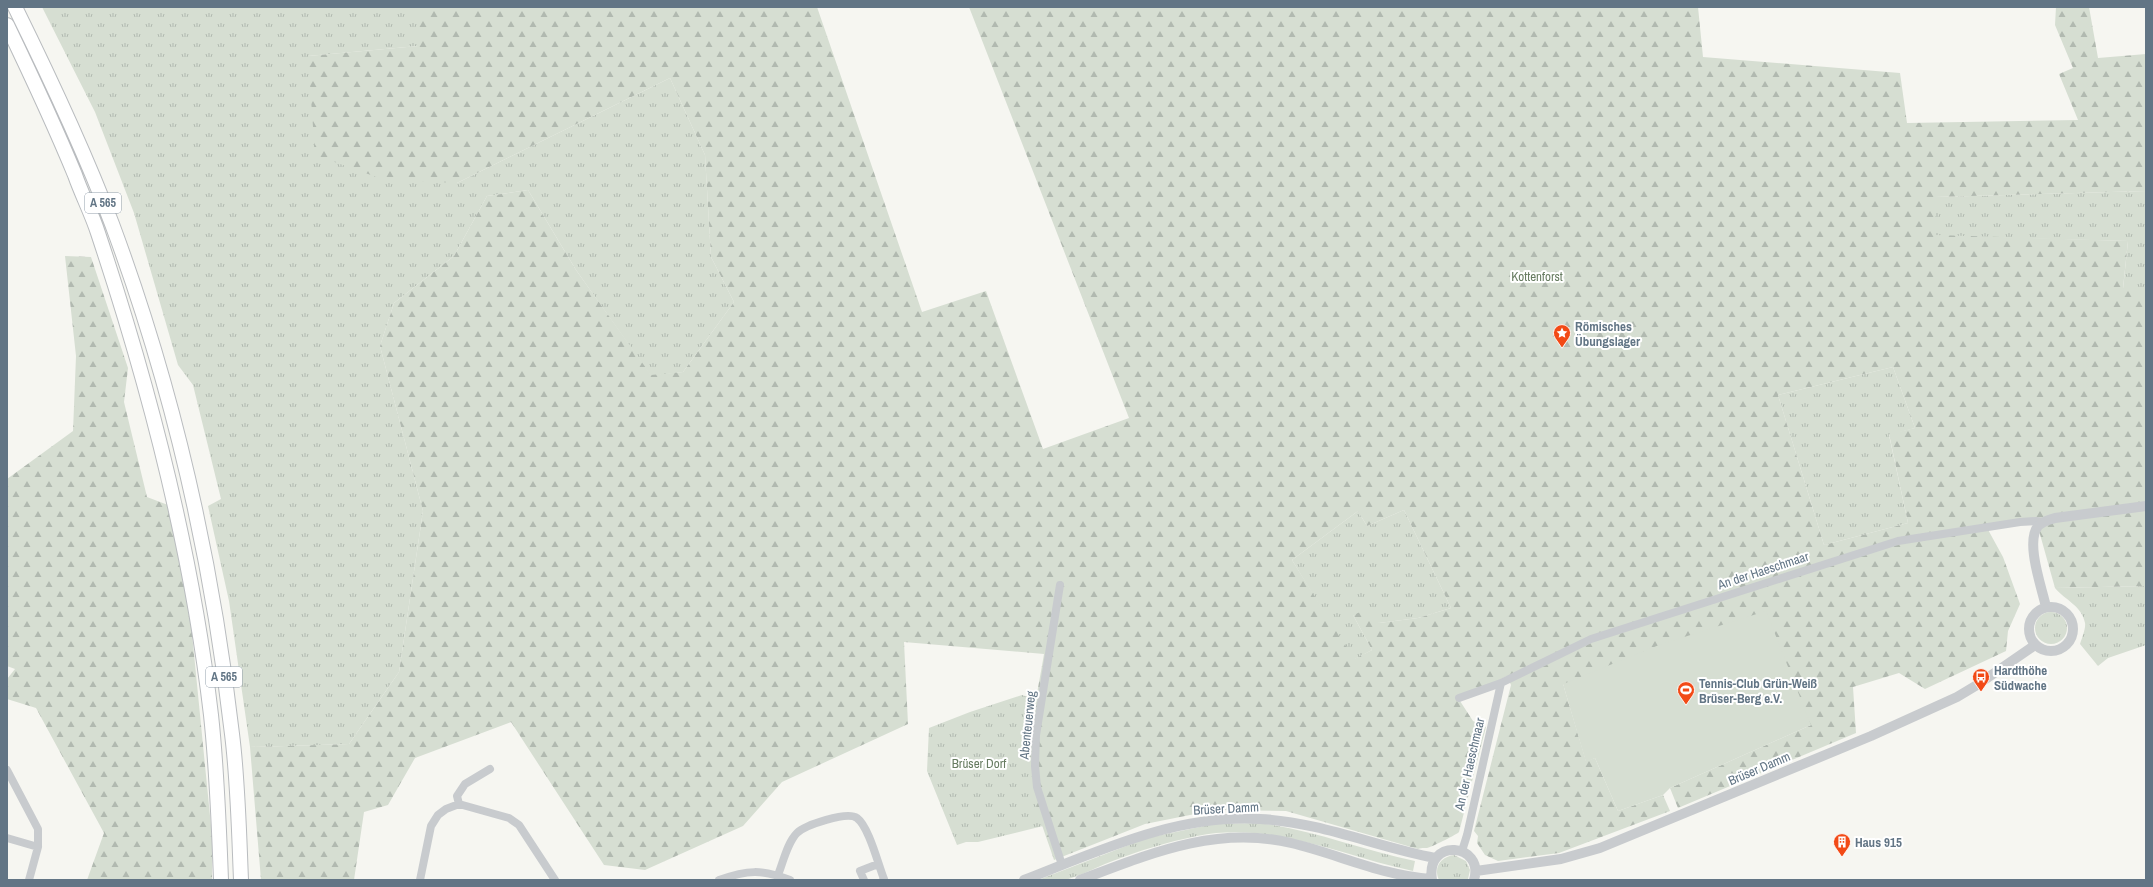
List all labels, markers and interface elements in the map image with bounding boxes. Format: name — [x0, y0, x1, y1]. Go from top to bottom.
road number: A 565 — [85, 193, 121, 213]
park label: Kottenforst — [1511, 268, 1563, 285]
place label: Römisches Übungslager — [1575, 318, 1641, 350]
place icon: Römisches Übungslager — [1552, 323, 1572, 348]
street label: An der Haeschmaar — [1714, 548, 1811, 594]
place label: Hardthöhe Südwache — [1994, 662, 2047, 694]
road number: A 565 — [206, 667, 242, 687]
bus stop icon: Hardthöhe Südwache — [1971, 667, 1991, 692]
place label: Tennis-Club Grün-Weiß Brüser-Berg e.V. — [1699, 675, 1818, 707]
sports icon: Tennis-Club Grün-Weiß Brüser-Berg e.V. — [1676, 680, 1696, 705]
street label: Abenteuerweg — [1015, 690, 1040, 761]
street label: An der Haeschmaar — [1450, 716, 1489, 813]
street label: Brüser Damm — [1726, 748, 1793, 789]
park label: Brüser Dorf — [952, 755, 1006, 772]
street label: Brüser Damm — [1193, 798, 1259, 819]
building icon: Haus 915 — [1832, 832, 1852, 857]
place label: Haus 915 — [1855, 834, 1902, 851]

